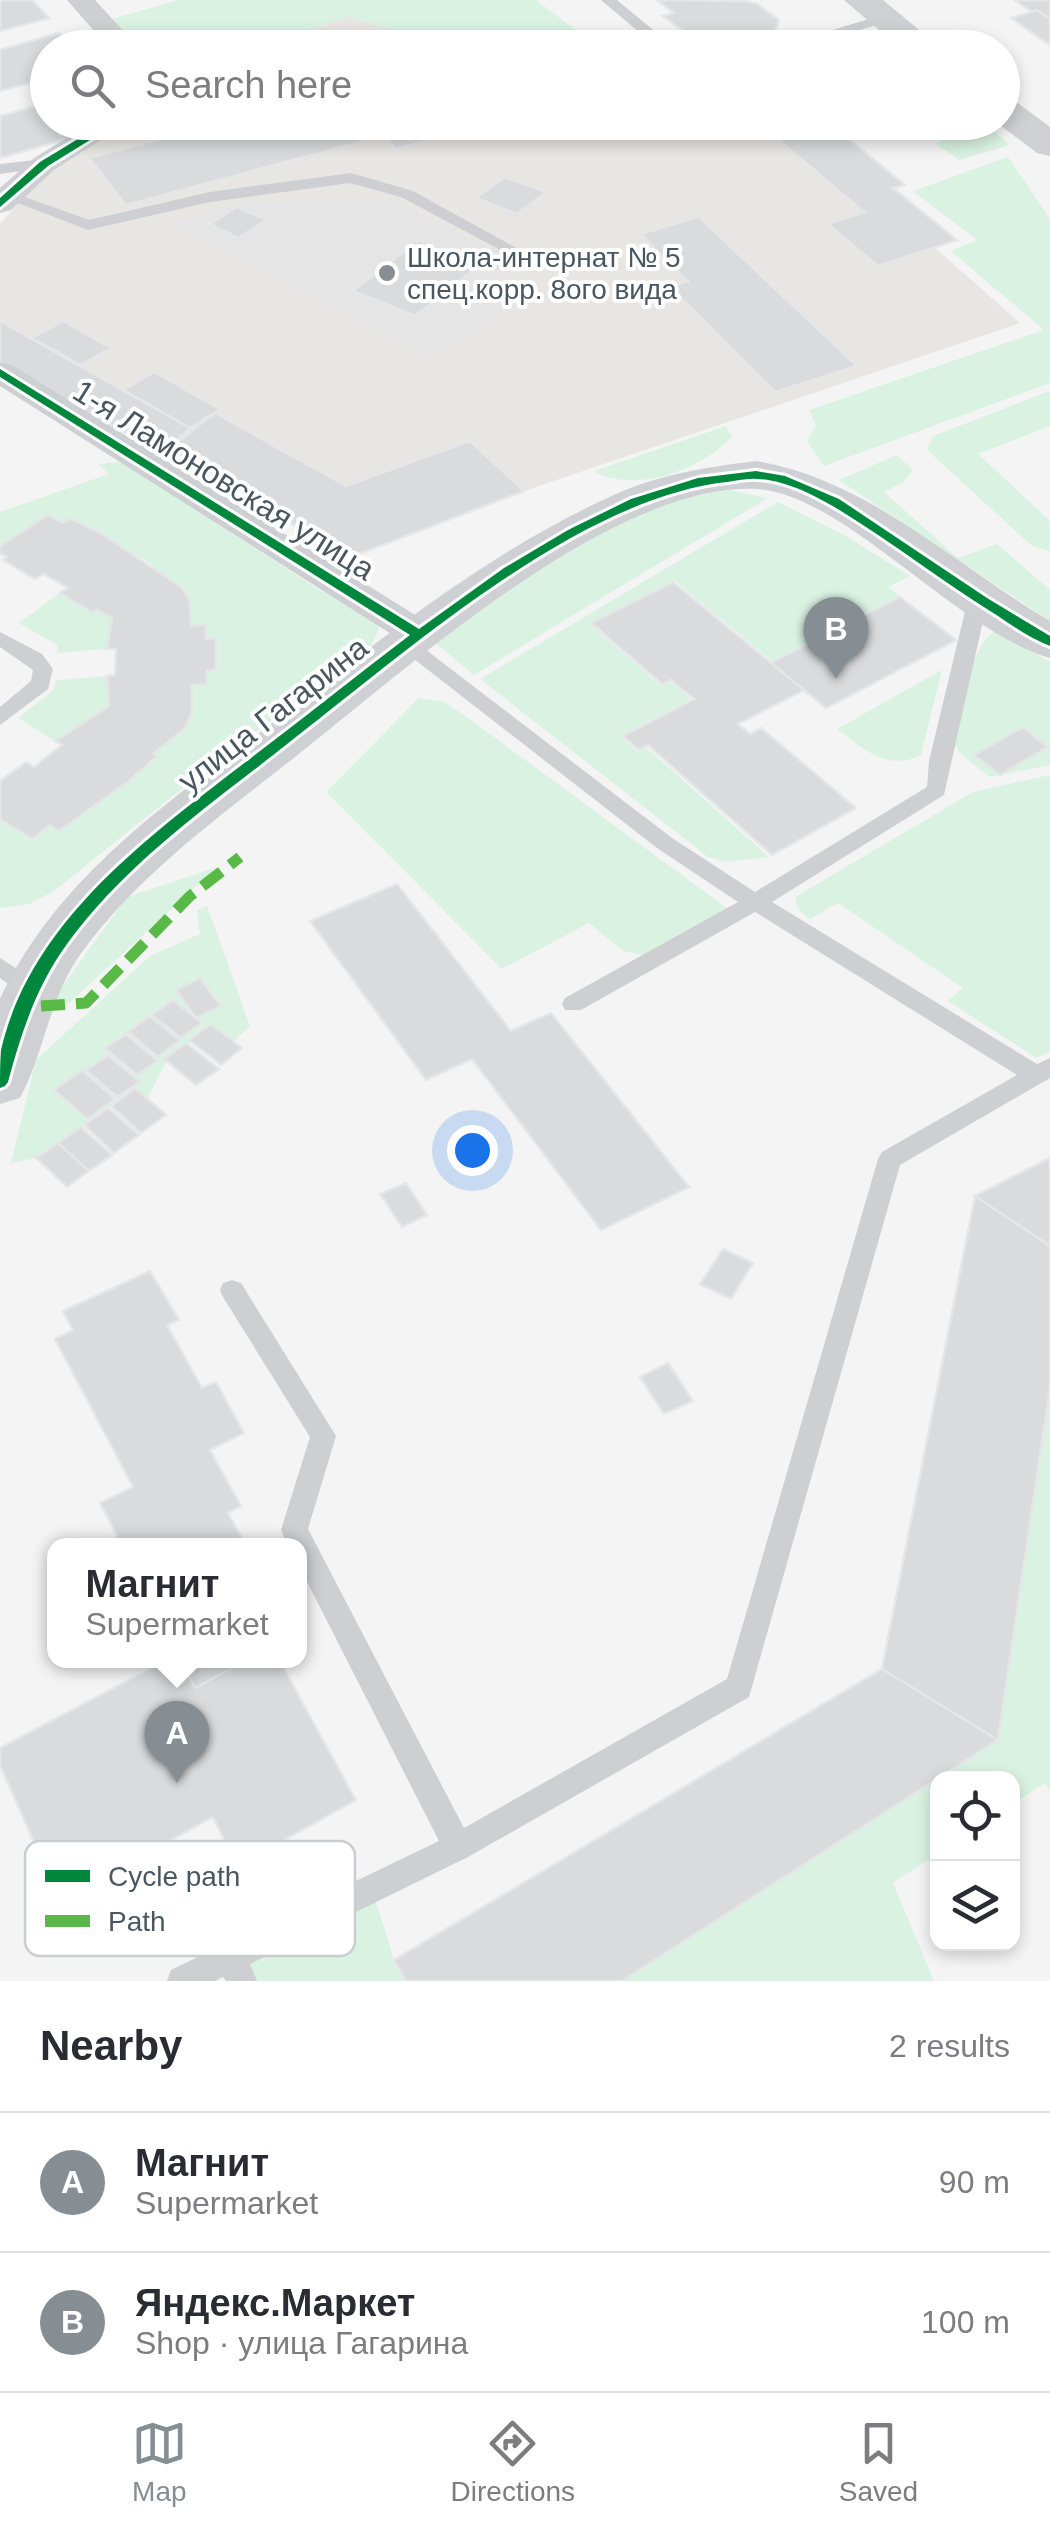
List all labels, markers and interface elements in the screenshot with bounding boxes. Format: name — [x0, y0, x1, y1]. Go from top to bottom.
search box — [30, 30, 1020, 140]
icon: search — [65, 58, 120, 113]
text: Search here — [145, 64, 352, 106]
place label: Школа-интернат № 5 спец.корр. 8ого вида — [407, 242, 681, 305]
marker: Школа-интернат № 5 спец.корр. 8ого вида — [376, 262, 398, 284]
street label: 1-я Ламоновская улица — [67, 373, 381, 588]
pin: B — [804, 596, 868, 679]
street label: улица Гагарина — [171, 629, 375, 799]
your location — [447, 1125, 498, 1176]
popup — [47, 1538, 307, 1668]
text: Магнит — [85, 1563, 219, 1605]
text: Supermarket — [85, 1606, 269, 1642]
pin: A — [144, 1700, 210, 1783]
map controls — [930, 1771, 1020, 1951]
button: locate — [930, 1771, 1020, 1861]
legend — [25, 1841, 355, 1956]
text: Cycle path — [108, 1861, 240, 1892]
button: layers — [930, 1861, 1020, 1951]
text: Path — [108, 1906, 166, 1937]
text: Nearby — [40, 2022, 182, 2069]
text: 2 results — [889, 2028, 1010, 2064]
text: Магнит — [135, 2142, 269, 2184]
text: A — [61, 2164, 84, 2200]
text: 90 m — [939, 2164, 1010, 2200]
text: Supermarket — [135, 2185, 318, 2221]
text: Яндекс.Маркет — [135, 2282, 415, 2324]
text: B — [61, 2304, 84, 2340]
text: 100 m — [921, 2304, 1010, 2340]
text: Shop · улица Гагарина — [135, 2325, 468, 2361]
tab: Map — [132, 2416, 187, 2508]
tab: Directions — [451, 2416, 575, 2508]
tab: Saved — [839, 2416, 918, 2508]

